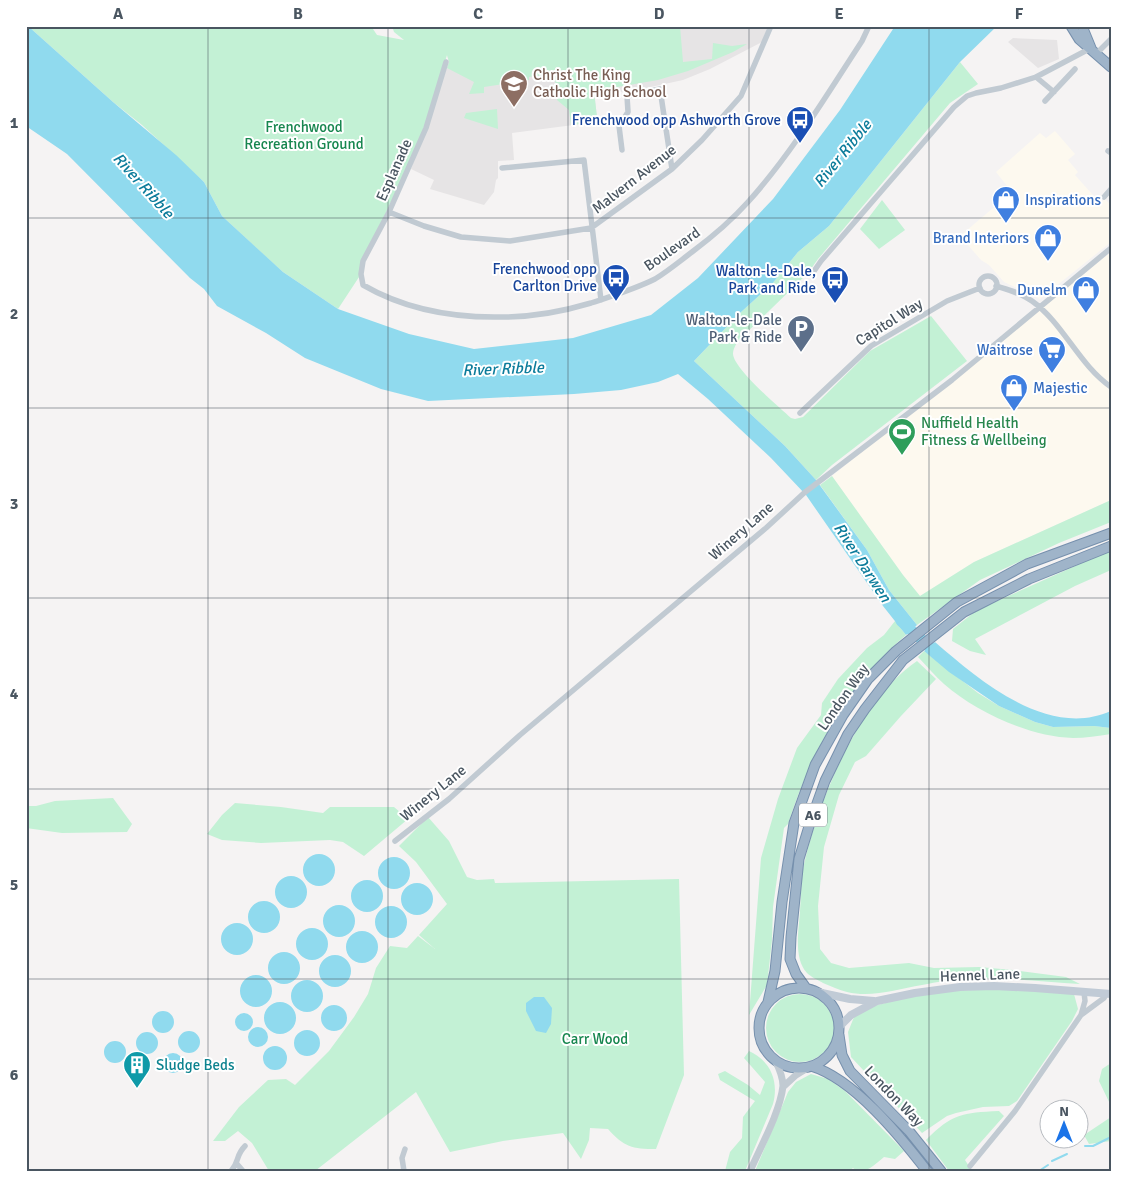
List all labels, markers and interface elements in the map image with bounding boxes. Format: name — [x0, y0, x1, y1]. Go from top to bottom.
text: A — [113, 4, 124, 24]
text: B — [293, 4, 303, 24]
text: C — [473, 4, 483, 24]
text: D — [654, 4, 665, 24]
text: E — [834, 4, 844, 24]
text: F — [1015, 4, 1024, 24]
place label: Christ The King Catholic High School — [533, 66, 667, 101]
school or university icon: Christ The King Catholic High School — [499, 69, 529, 108]
bus stop icon: Frenchwood opp Ashworth Grove — [785, 105, 815, 144]
place label: Frenchwood opp Ashworth Grove — [572, 111, 781, 129]
text: 1 — [10, 113, 19, 133]
water label: River Ribble — [809, 115, 877, 192]
park label: Frenchwood Recreation Ground — [244, 118, 364, 153]
street label: Esplanade — [372, 136, 416, 204]
street label: Malvern Avenue — [588, 140, 680, 218]
water label: River Ribble — [109, 149, 179, 223]
shop icon: Inspirations — [991, 185, 1021, 224]
place label: Inspirations — [1025, 191, 1101, 209]
street label: Boulevard — [640, 223, 704, 275]
shop icon: Brand Interiors — [1033, 223, 1063, 262]
place label: Brand Interiors — [933, 229, 1029, 247]
place label: Frenchwood opp Carlton Drive — [492, 260, 597, 295]
place label: Walton-le-Dale, Park and Ride — [716, 262, 816, 297]
bus stop icon: Frenchwood opp Carlton Drive — [601, 263, 631, 302]
bus stop icon: Walton-le-Dale, Park and Ride — [820, 265, 850, 304]
shop icon: Dunelm — [1071, 275, 1101, 314]
place label: Dunelm — [1017, 281, 1067, 299]
street label: Capitol Way — [852, 294, 926, 350]
text: 2 — [10, 304, 18, 324]
place label: Walton-le-Dale Park & Ride — [686, 311, 782, 346]
parking icon: Walton-le-Dale Park & Ride — [786, 314, 816, 353]
supermarket icon: Waitrose — [1037, 335, 1067, 374]
place label: Waitrose — [977, 341, 1033, 359]
water label: River Ribble — [462, 358, 545, 380]
shop icon: Majestic — [999, 373, 1029, 412]
place label: Majestic — [1033, 379, 1088, 397]
place label: Nuffield Health Fitness & Wellbeing — [921, 414, 1047, 449]
sports icon: Nuffield Health Fitness & Wellbeing — [887, 417, 917, 456]
text: 3 — [10, 494, 18, 514]
street label: Winery Lane — [705, 498, 777, 564]
water label: River Darwen — [829, 519, 896, 607]
street label: London Way — [813, 660, 873, 734]
text: 4 — [10, 684, 19, 704]
street label: Winery Lane — [396, 761, 470, 825]
road number: A6 — [799, 804, 827, 826]
text: 5 — [10, 875, 18, 895]
street label: Hennel Lane — [940, 965, 1020, 985]
park label: Carr Wood — [562, 1030, 628, 1048]
building icon: Sludge Beds — [122, 1050, 152, 1089]
place label: Sludge Beds — [156, 1056, 235, 1074]
street label: London Way — [861, 1062, 927, 1130]
text: 6 — [10, 1065, 19, 1085]
north arrow — [1040, 1100, 1090, 1150]
text: N — [1059, 1103, 1069, 1120]

